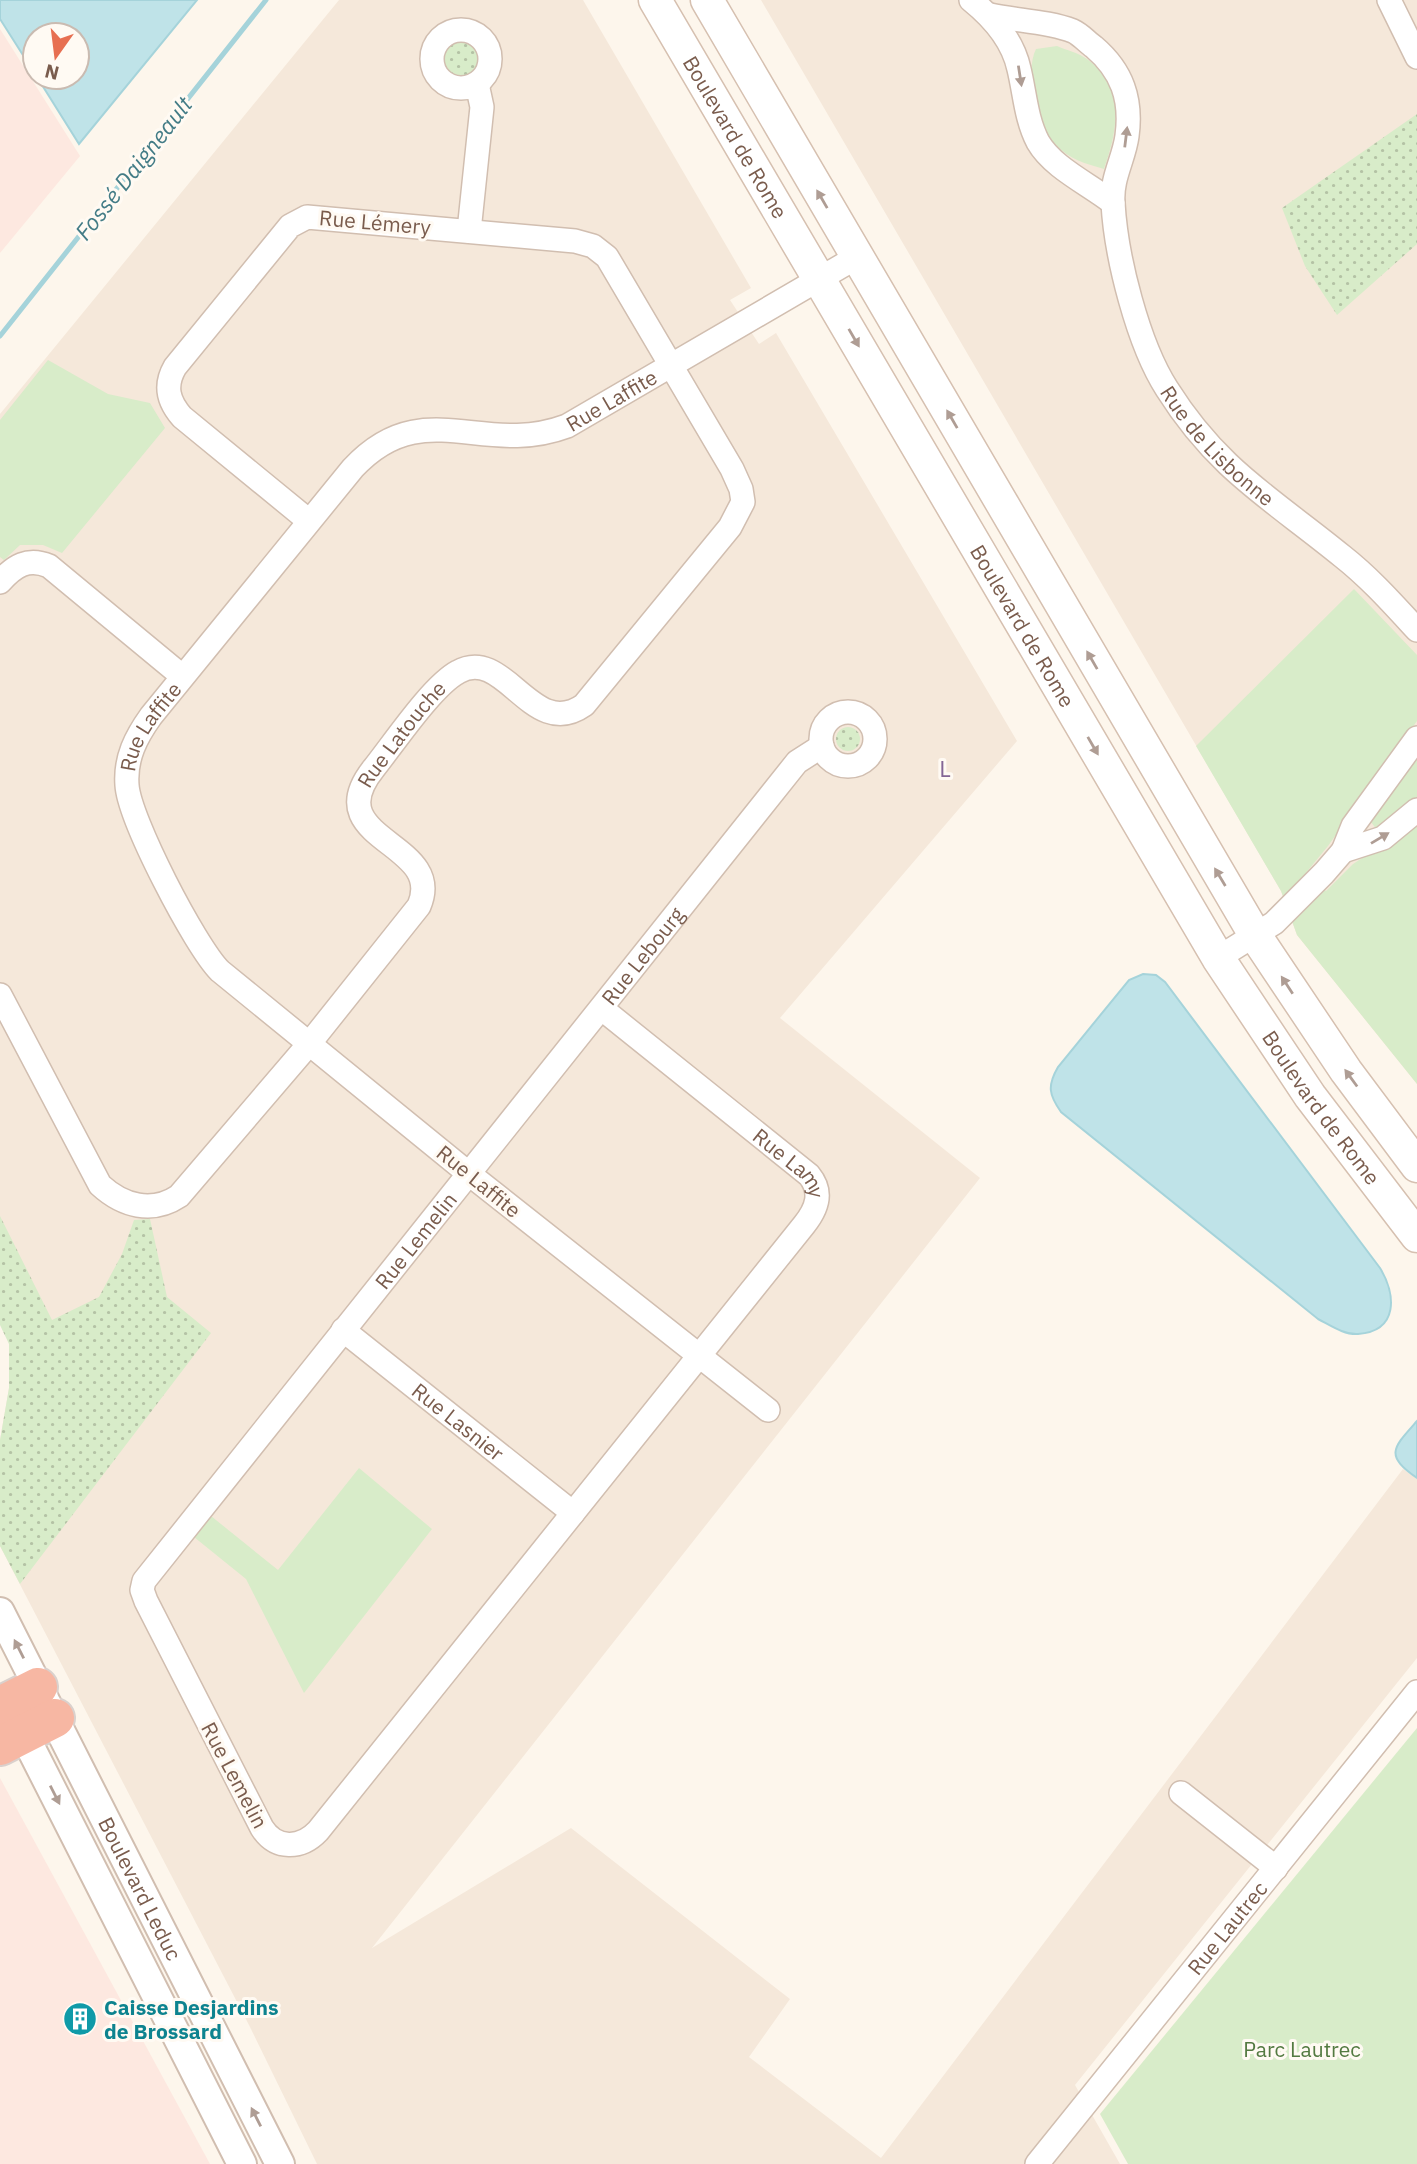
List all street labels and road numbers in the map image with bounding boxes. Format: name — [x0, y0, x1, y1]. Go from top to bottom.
street label: Boulevard de Rome — [677, 51, 794, 224]
street label: Rue Lémery — [318, 203, 433, 241]
street label: Rue Laffite — [561, 363, 662, 438]
street label: Rue de Lisbonne — [1154, 380, 1280, 512]
street label: Boulevard de Rome — [964, 539, 1082, 712]
street label: Rue Latouche — [350, 674, 452, 793]
street label: Rue Laffite — [113, 676, 187, 774]
street label: Rue Lebourg — [595, 901, 690, 1011]
street label: Boulevard de Rome — [1256, 1025, 1387, 1190]
street label: Rue Lamy — [747, 1122, 831, 1200]
street label: Rue Laffite — [431, 1138, 527, 1224]
street label: Rue Lemelin — [368, 1186, 463, 1295]
street label: Rue Lasnier — [406, 1376, 510, 1467]
street label: Rue Lemelin — [195, 1717, 275, 1833]
street label: Boulevard Leduc — [92, 1812, 188, 1965]
street label: Rue Lautrec — [1181, 1875, 1273, 1981]

